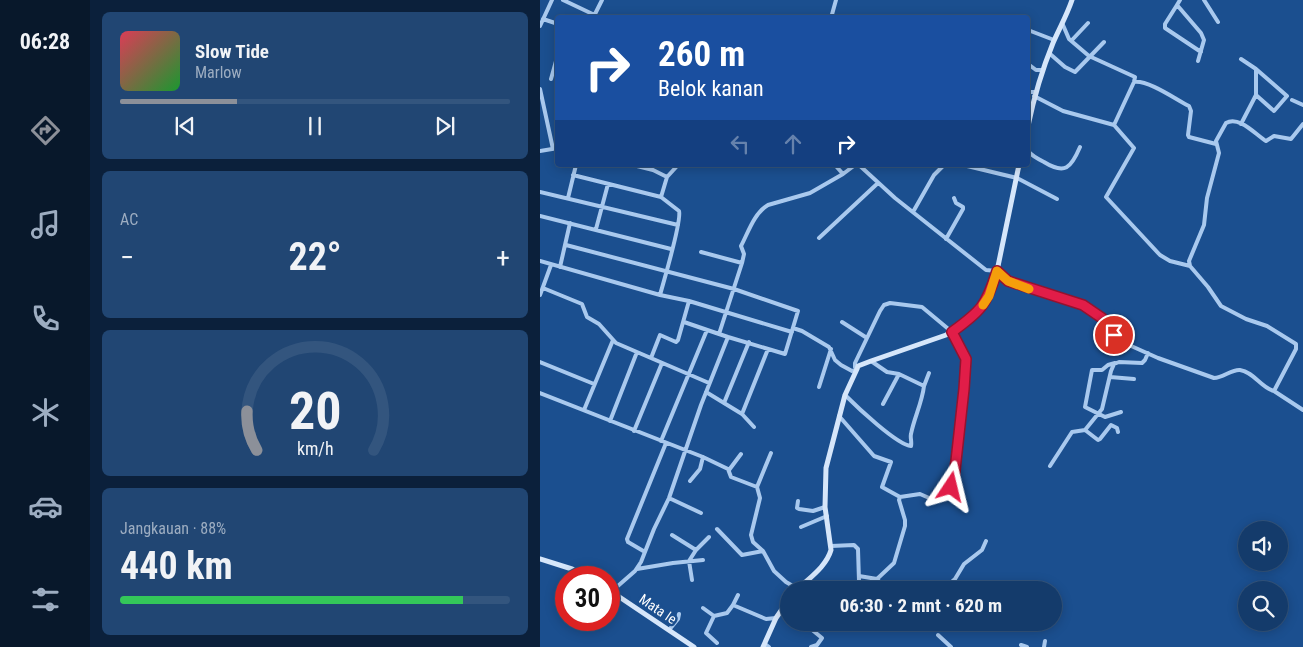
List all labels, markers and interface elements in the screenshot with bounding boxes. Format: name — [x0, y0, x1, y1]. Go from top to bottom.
text: 06:28 — [20, 29, 70, 54]
text: 260 m — [658, 34, 745, 75]
icon: right — [575, 35, 640, 100]
text: Slow Tide — [195, 40, 269, 63]
text: Marlow — [195, 63, 242, 82]
text: Belok kanan — [658, 76, 764, 101]
icon: previous — [171, 112, 199, 140]
icon: pause — [301, 112, 329, 140]
icon: next — [431, 112, 459, 140]
icon: directions — [28, 113, 63, 148]
icon: left — [726, 130, 754, 158]
icon: ahead — [779, 130, 807, 158]
icon: right — [832, 130, 860, 158]
icon: music — [28, 207, 63, 242]
text: AC — [120, 210, 138, 229]
text: 22° — [288, 235, 342, 279]
text: − — [120, 241, 134, 274]
text: + — [496, 241, 510, 274]
icon: phone — [28, 301, 63, 336]
pin — [1093, 314, 1135, 356]
icon: arrive — [1100, 321, 1128, 349]
text: 20 — [289, 381, 341, 442]
icon: climate — [28, 395, 63, 430]
text: km/h — [297, 438, 333, 459]
position arrow — [924, 460, 976, 512]
icon: car — [28, 489, 63, 524]
text: Jangkauan · 88% — [120, 519, 226, 538]
map controls — [1238, 521, 1288, 631]
button: sound — [1238, 521, 1288, 571]
text: 440 km — [120, 544, 233, 588]
speed limit sign: 30 — [555, 566, 620, 631]
button: search — [1238, 581, 1288, 631]
icon: filters — [28, 582, 63, 617]
street label: Mata Ie — [636, 591, 680, 627]
text: 06:30 · 2 mnt · 620 m — [840, 594, 1002, 617]

